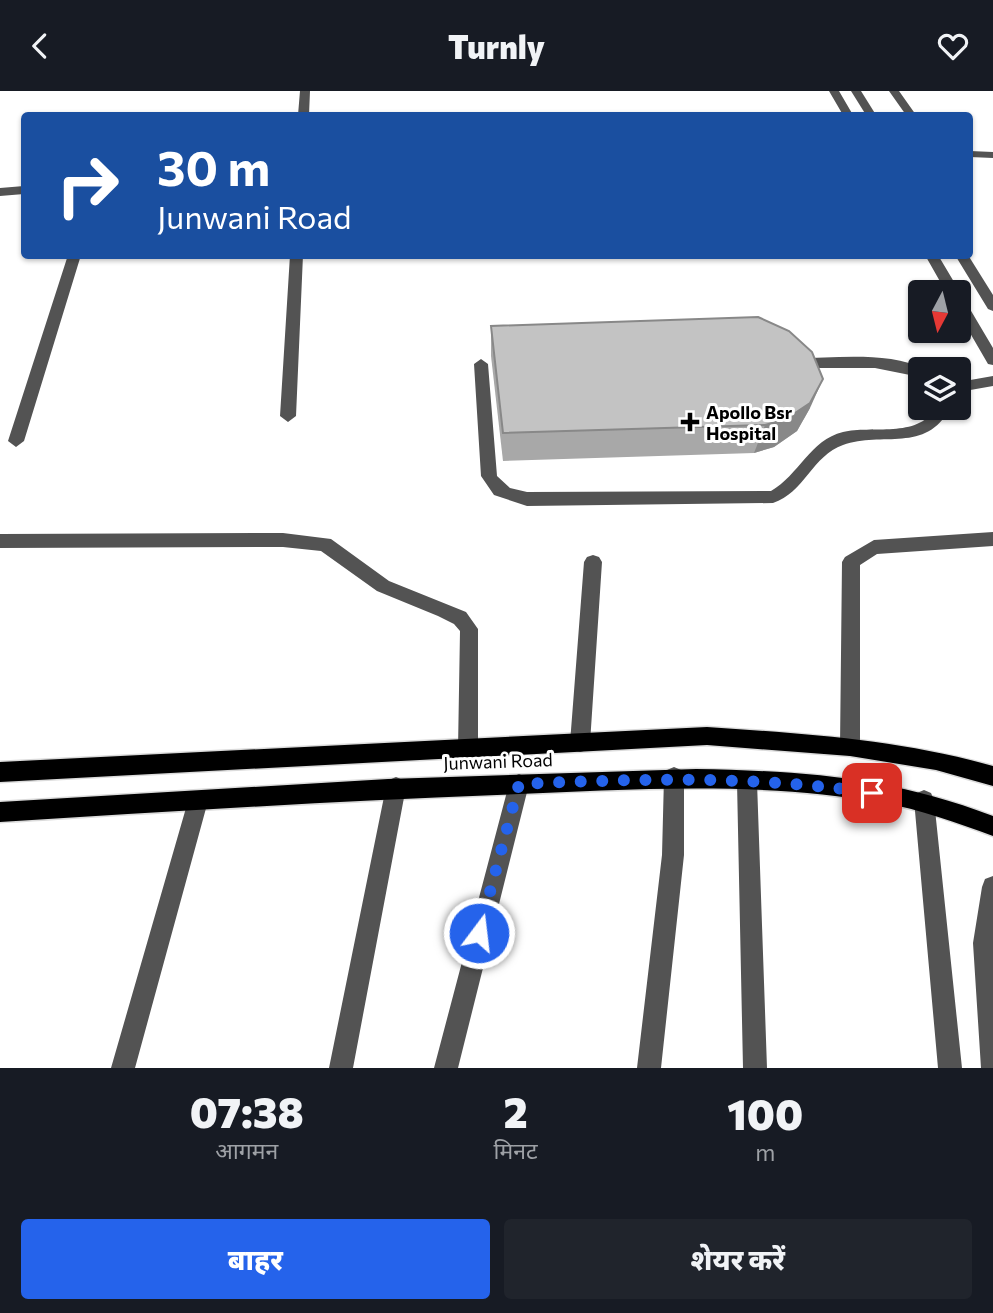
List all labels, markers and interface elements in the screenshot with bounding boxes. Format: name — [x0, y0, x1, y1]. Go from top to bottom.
text: Turnly — [448, 26, 545, 66]
icon: back — [21, 27, 59, 65]
icon: heart — [934, 27, 972, 65]
text: 30 m — [157, 136, 270, 196]
icon: right — [42, 140, 133, 231]
text: Junwani Road — [157, 196, 352, 236]
north arrow — [908, 280, 971, 343]
map controls — [908, 280, 971, 420]
button: layers — [908, 357, 971, 420]
place label: Apollo Bsr Hospital — [706, 401, 793, 444]
marker: Apollo Bsr Hospital — [680, 412, 700, 432]
street label: Junwani Road — [443, 748, 553, 774]
pin — [842, 763, 902, 823]
icon: arrive — [853, 774, 891, 812]
position arrow — [442, 896, 516, 970]
text: 07:38 — [190, 1085, 304, 1137]
text: 2 — [503, 1085, 528, 1137]
text: 100 — [727, 1087, 803, 1139]
text: आगमन — [215, 1136, 278, 1164]
text: मिनट — [493, 1136, 538, 1164]
text: m — [755, 1138, 775, 1166]
button: बाहर — [21, 1219, 490, 1299]
button: शेयर करें — [504, 1219, 972, 1299]

